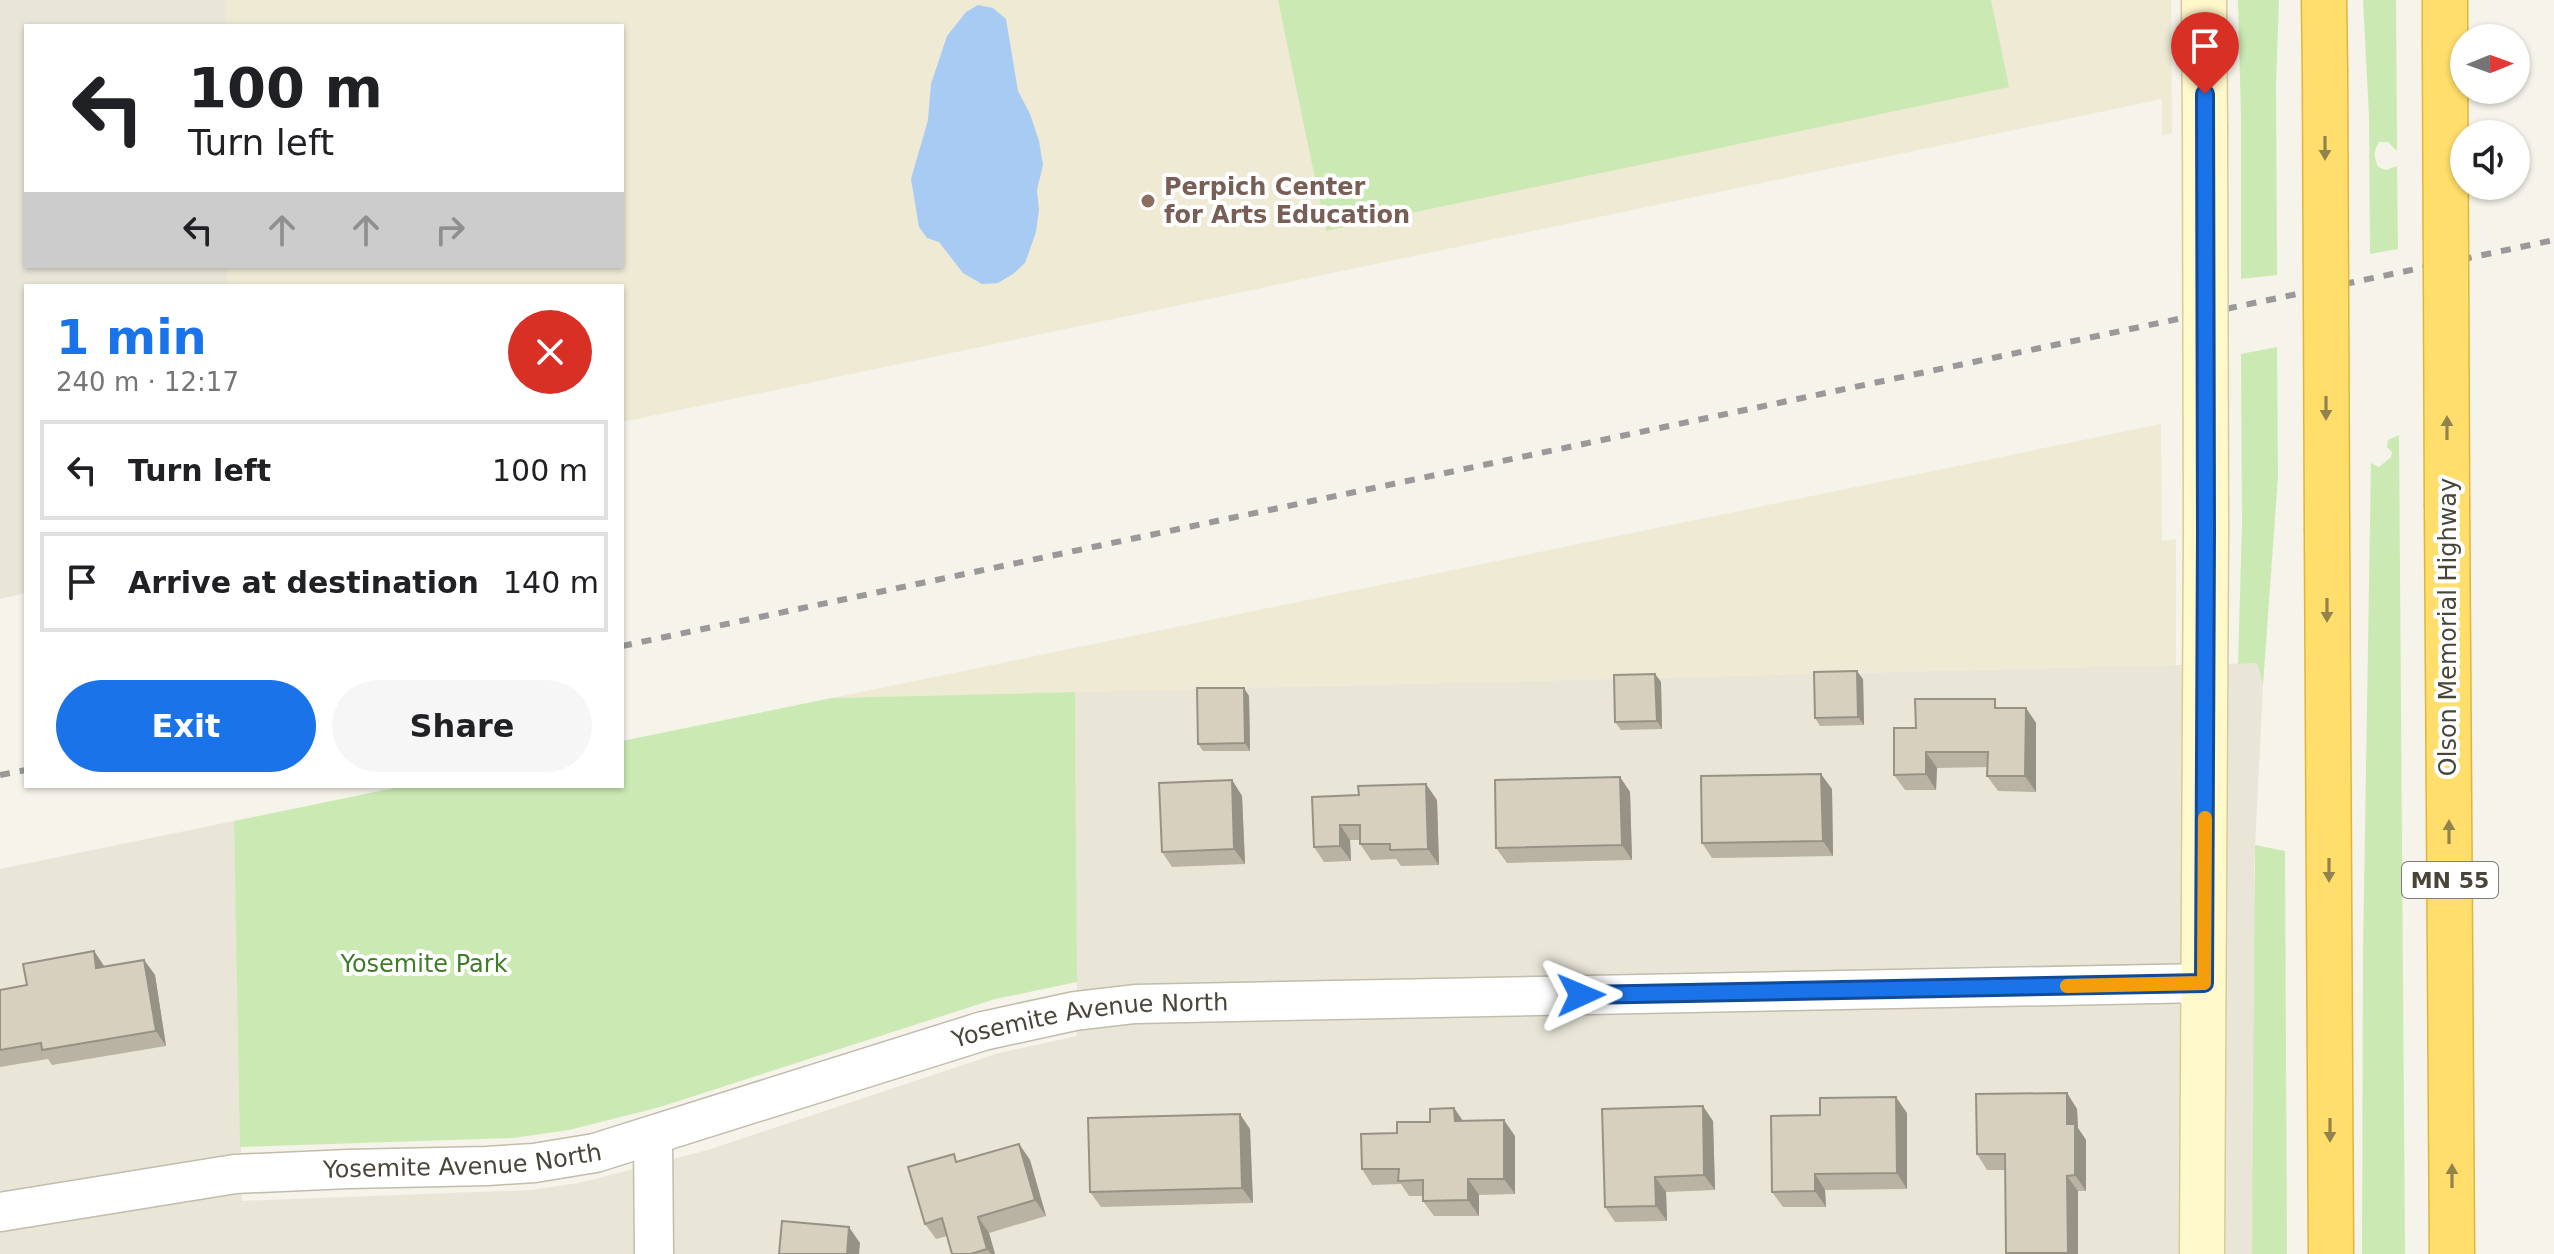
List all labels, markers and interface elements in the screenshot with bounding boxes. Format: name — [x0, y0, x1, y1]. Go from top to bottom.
pin — [2171, 12, 2239, 94]
icon: arrive — [2183, 24, 2227, 68]
north arrow — [2450, 24, 2530, 104]
map controls — [2450, 24, 2530, 200]
text: 100 m — [188, 55, 383, 120]
icon: left — [56, 56, 160, 160]
button: sound — [2450, 120, 2530, 200]
text: Turn left — [188, 122, 334, 163]
one-way arrow — [2319, 136, 2331, 161]
place label: Perpich Center for Arts Education — [1164, 173, 1410, 229]
marker: Perpich Center for Arts Education — [1139, 192, 1157, 210]
icon: left — [176, 208, 220, 252]
icon: ahead — [260, 208, 304, 252]
icon: ahead — [344, 208, 388, 252]
icon: right — [428, 208, 472, 252]
text: 1 min — [56, 309, 207, 365]
button: close — [508, 310, 592, 394]
text: 240 m · 12:17 — [56, 367, 239, 397]
one-way arrow — [2320, 396, 2333, 421]
one-way arrow — [2441, 415, 2453, 440]
icon: left — [60, 448, 104, 492]
text: Turn left — [128, 453, 271, 488]
text: 100 m — [492, 453, 588, 488]
street label: Olson Memorial Highway — [2434, 478, 2462, 776]
icon: arrive — [60, 560, 104, 604]
text: Arrive at destination — [128, 565, 479, 600]
text: 140 m — [503, 565, 599, 600]
one-way arrow — [2321, 598, 2334, 623]
button: Exit — [56, 680, 316, 772]
button: Share — [332, 680, 592, 772]
one-way arrow — [2443, 819, 2456, 844]
one-way arrow — [2323, 858, 2335, 883]
road number: MN 55 — [2402, 862, 2498, 898]
park label: Yosemite Park — [339, 950, 508, 978]
position arrow — [1539, 953, 1623, 1037]
street label: Yosemite Avenue North — [948, 988, 1229, 1054]
one-way arrow — [2324, 1118, 2336, 1143]
street label: Yosemite Avenue North — [322, 1138, 604, 1184]
one-way arrow — [2445, 1163, 2458, 1188]

